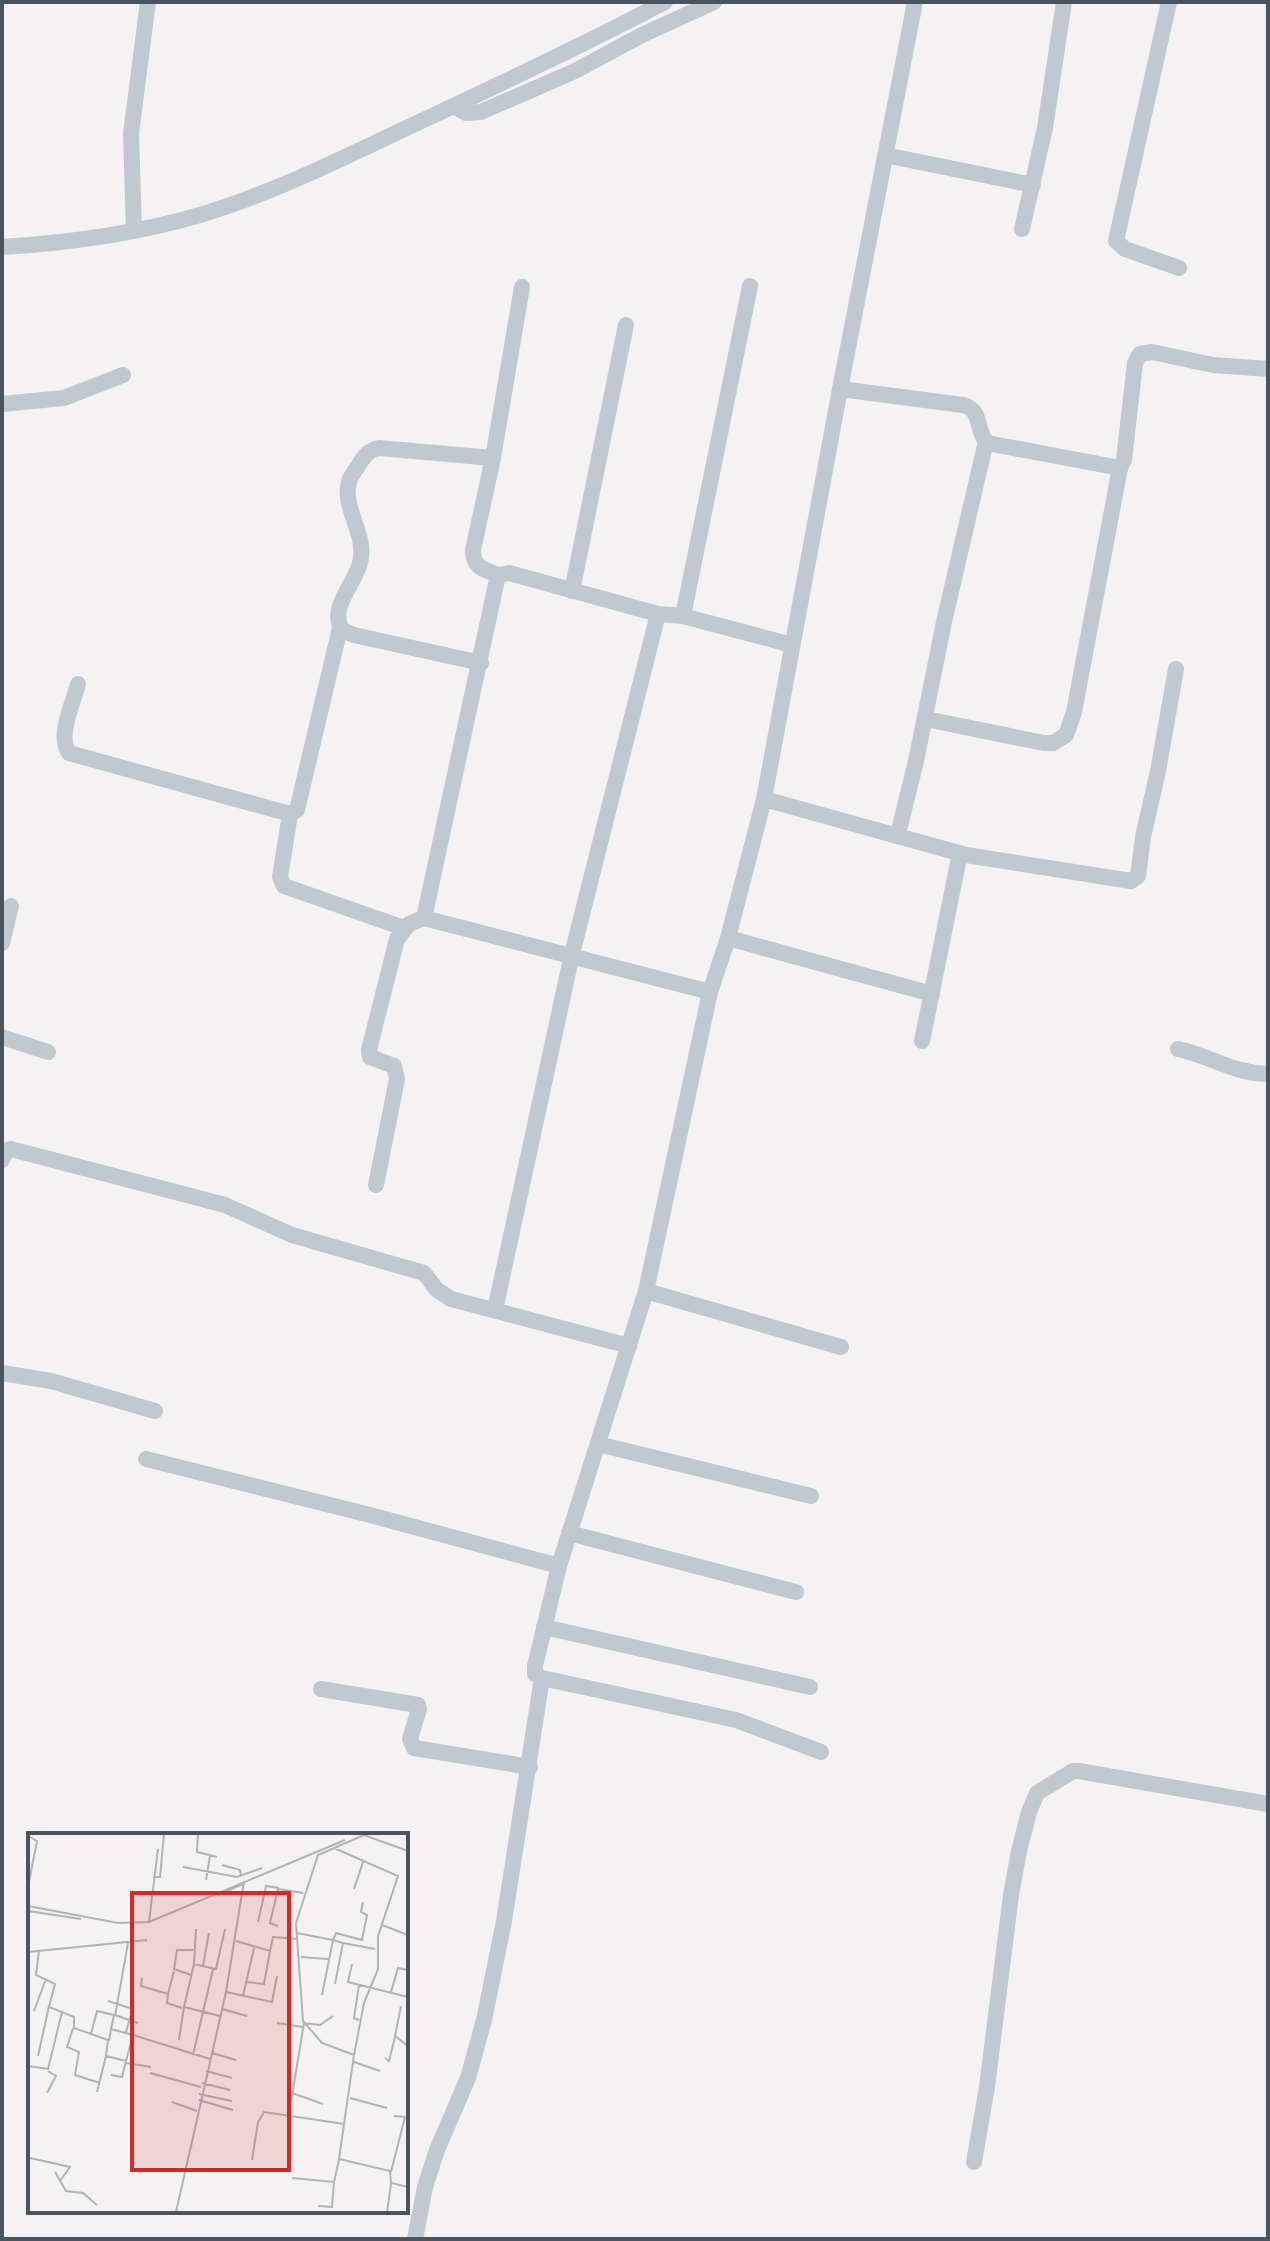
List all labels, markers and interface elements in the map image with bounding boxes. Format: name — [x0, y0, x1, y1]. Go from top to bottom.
inset map — [28, 1833, 408, 2213]

